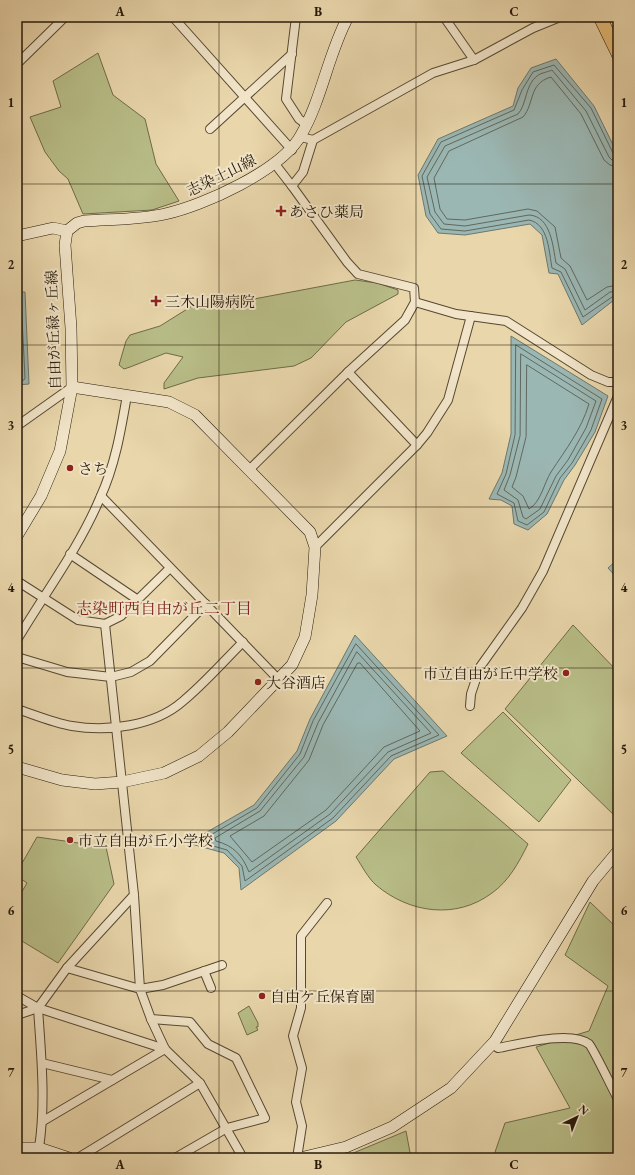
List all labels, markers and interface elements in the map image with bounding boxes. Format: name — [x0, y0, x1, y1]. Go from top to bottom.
text: A — [114, 3, 125, 20]
text: B — [314, 3, 322, 20]
text: C — [509, 3, 519, 20]
text: 1 — [8, 94, 15, 111]
text: 1 — [621, 94, 628, 111]
street label: 志染土山線 — [183, 150, 259, 200]
place label: あさひ薬局 — [289, 202, 364, 221]
marker: あさひ薬局 — [276, 206, 286, 216]
text: 2 — [8, 256, 15, 273]
text: 2 — [621, 256, 628, 273]
street label: 自由が丘緑ヶ丘線 — [41, 270, 65, 390]
place label: 三木山陽病院 — [165, 292, 255, 311]
marker: 三木山陽病院 — [150, 295, 162, 307]
text: 3 — [8, 417, 15, 434]
text: 3 — [621, 417, 628, 434]
place label: さち — [78, 459, 108, 478]
marker: さち — [65, 463, 75, 473]
text: 4 — [8, 579, 15, 596]
text: 4 — [621, 579, 628, 596]
district label: 志染町西自由が丘二丁目 — [76, 598, 252, 619]
place label: 市立自由が丘中学校 — [423, 664, 558, 683]
marker: 市立自由が丘中学校 — [561, 668, 571, 678]
place label: 大谷酒店 — [266, 673, 326, 692]
marker: 大谷酒店 — [253, 677, 263, 687]
text: 5 — [8, 741, 14, 758]
text: 5 — [621, 741, 627, 758]
place label: 市立自由が丘小学校 — [78, 831, 213, 850]
marker: 市立自由が丘小学校 — [65, 835, 75, 845]
text: 6 — [8, 902, 15, 919]
text: 6 — [621, 902, 628, 919]
place label: 自由ケ丘保育園 — [270, 987, 375, 1006]
marker: 自由ケ丘保育園 — [257, 991, 267, 1001]
text: 7 — [8, 1064, 15, 1081]
text: 7 — [621, 1064, 628, 1081]
north arrow — [557, 1097, 597, 1137]
text: N — [576, 1102, 592, 1118]
text: A — [114, 1156, 125, 1173]
text: B — [314, 1156, 322, 1173]
text: C — [509, 1156, 519, 1173]

